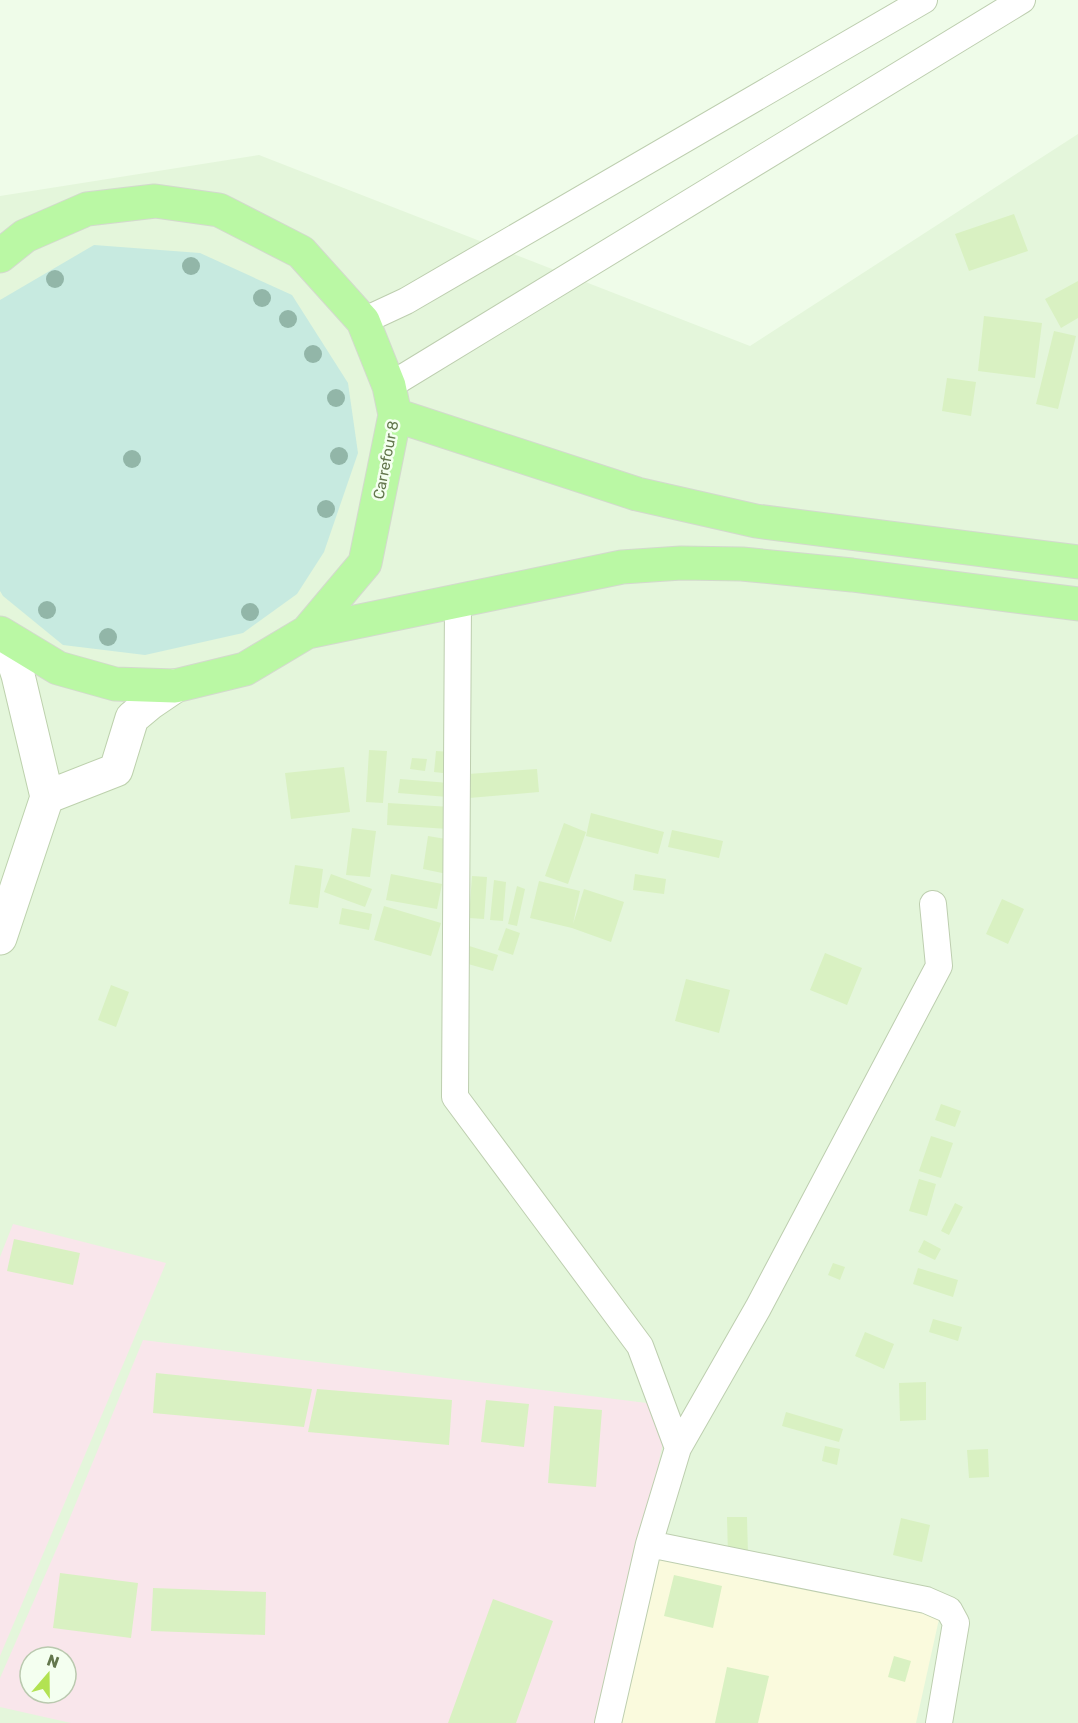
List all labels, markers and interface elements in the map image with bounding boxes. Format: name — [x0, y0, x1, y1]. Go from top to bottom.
street label: Carrefour 8 — [370, 419, 402, 501]
north arrow — [18, 1645, 78, 1705]
text: N — [44, 1650, 62, 1672]

